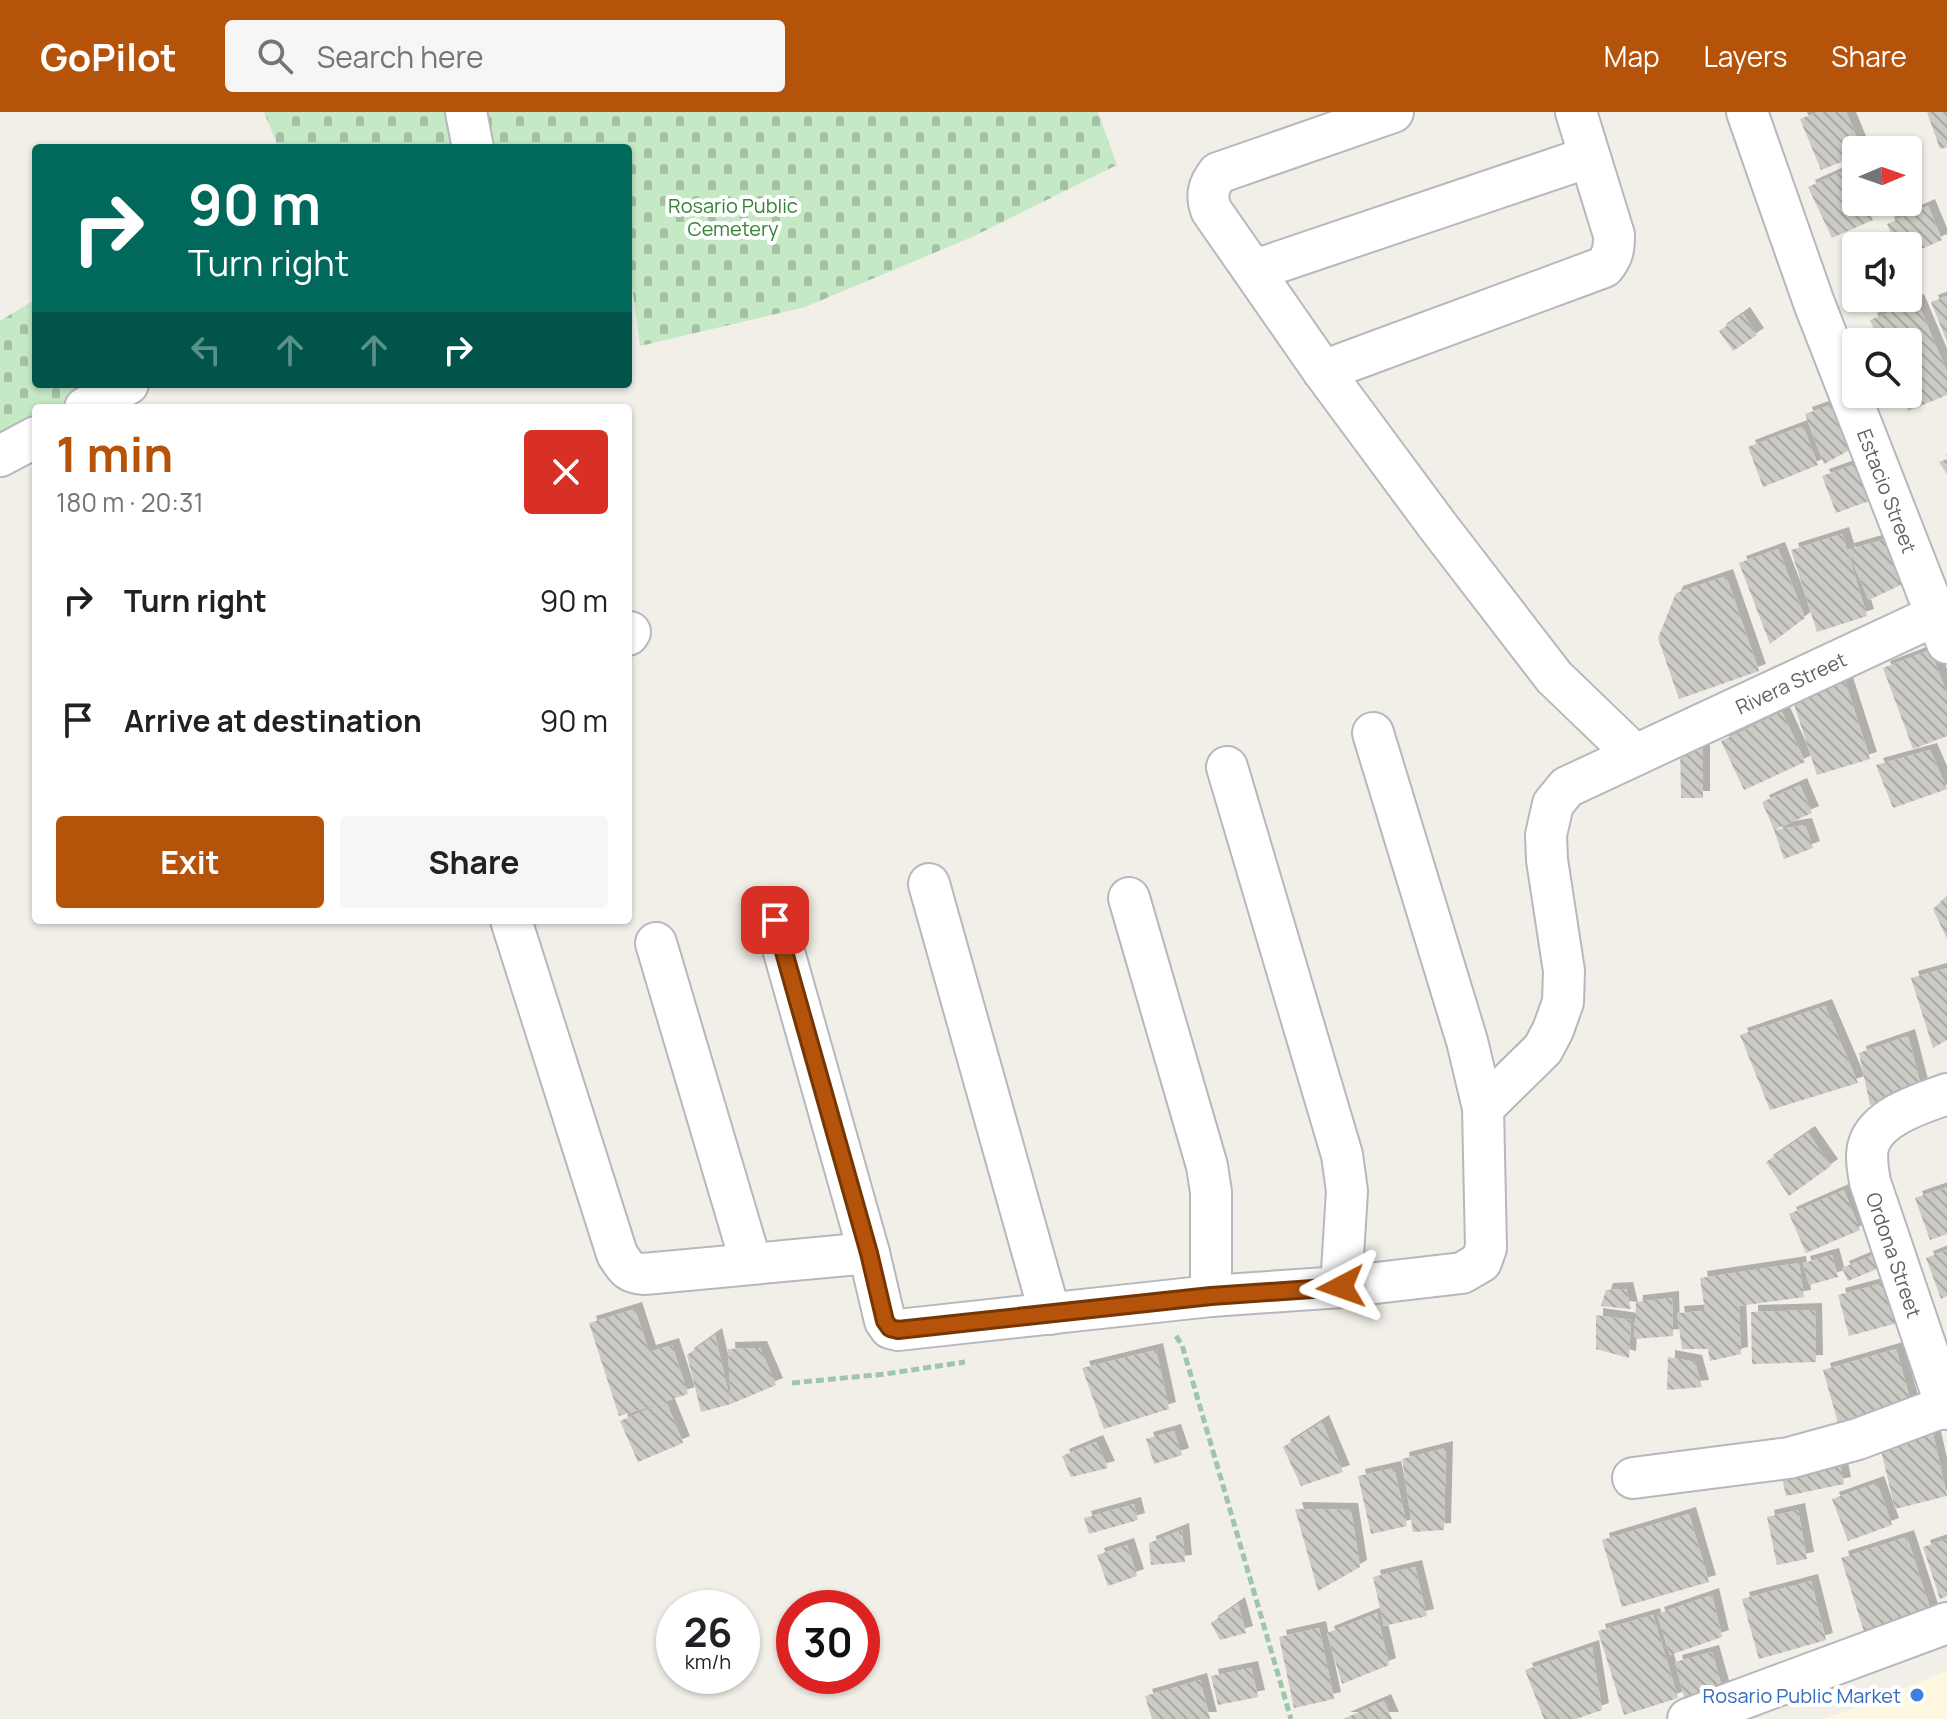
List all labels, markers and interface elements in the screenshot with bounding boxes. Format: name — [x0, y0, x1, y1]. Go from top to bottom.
search box — [225, 20, 785, 92]
text: GoPilot — [40, 30, 177, 82]
icon: search — [253, 34, 297, 78]
text: Search here — [317, 36, 484, 77]
text: Map — [1604, 37, 1660, 75]
text: Layers — [1704, 37, 1787, 75]
text: Share — [1831, 37, 1907, 75]
north arrow — [1842, 136, 1922, 216]
map controls — [1842, 136, 1922, 408]
text: 90 m — [188, 165, 321, 242]
icon: right — [56, 176, 160, 280]
park label: Rosario Public Cemetery — [668, 192, 798, 242]
button: sound — [1842, 232, 1922, 312]
text: Turn right — [188, 238, 349, 287]
icon: left — [184, 328, 228, 372]
icon: ahead — [268, 328, 312, 372]
icon: ahead — [352, 328, 396, 372]
icon: right — [436, 328, 480, 372]
button: search — [1842, 328, 1922, 408]
text: 1 min — [56, 421, 173, 486]
street label: Estacio Street — [1851, 425, 1923, 557]
button: close — [524, 430, 608, 514]
text: 180 m · 20:31 — [56, 484, 204, 520]
icon: right — [56, 578, 100, 622]
text: Turn right — [124, 580, 267, 621]
text: 90 m — [540, 580, 608, 621]
street label: Rivera Street — [1731, 646, 1851, 720]
icon: arrive — [56, 698, 100, 742]
text: Arrive at destination — [124, 700, 422, 741]
text: 90 m — [540, 700, 608, 741]
button: Exit — [56, 816, 324, 908]
button: Share — [340, 816, 608, 908]
pin — [741, 886, 809, 954]
icon: arrive — [753, 898, 797, 942]
street label: Ordona Street — [1860, 1189, 1928, 1321]
position arrow — [1299, 1245, 1383, 1329]
speed limit sign: 30 — [776, 1590, 880, 1694]
text: 26 — [684, 1604, 732, 1659]
text: km/h — [685, 1648, 731, 1675]
place label: Rosario Public Market — [1703, 1682, 1901, 1709]
marker: Rosario Public Market — [1908, 1686, 1926, 1704]

